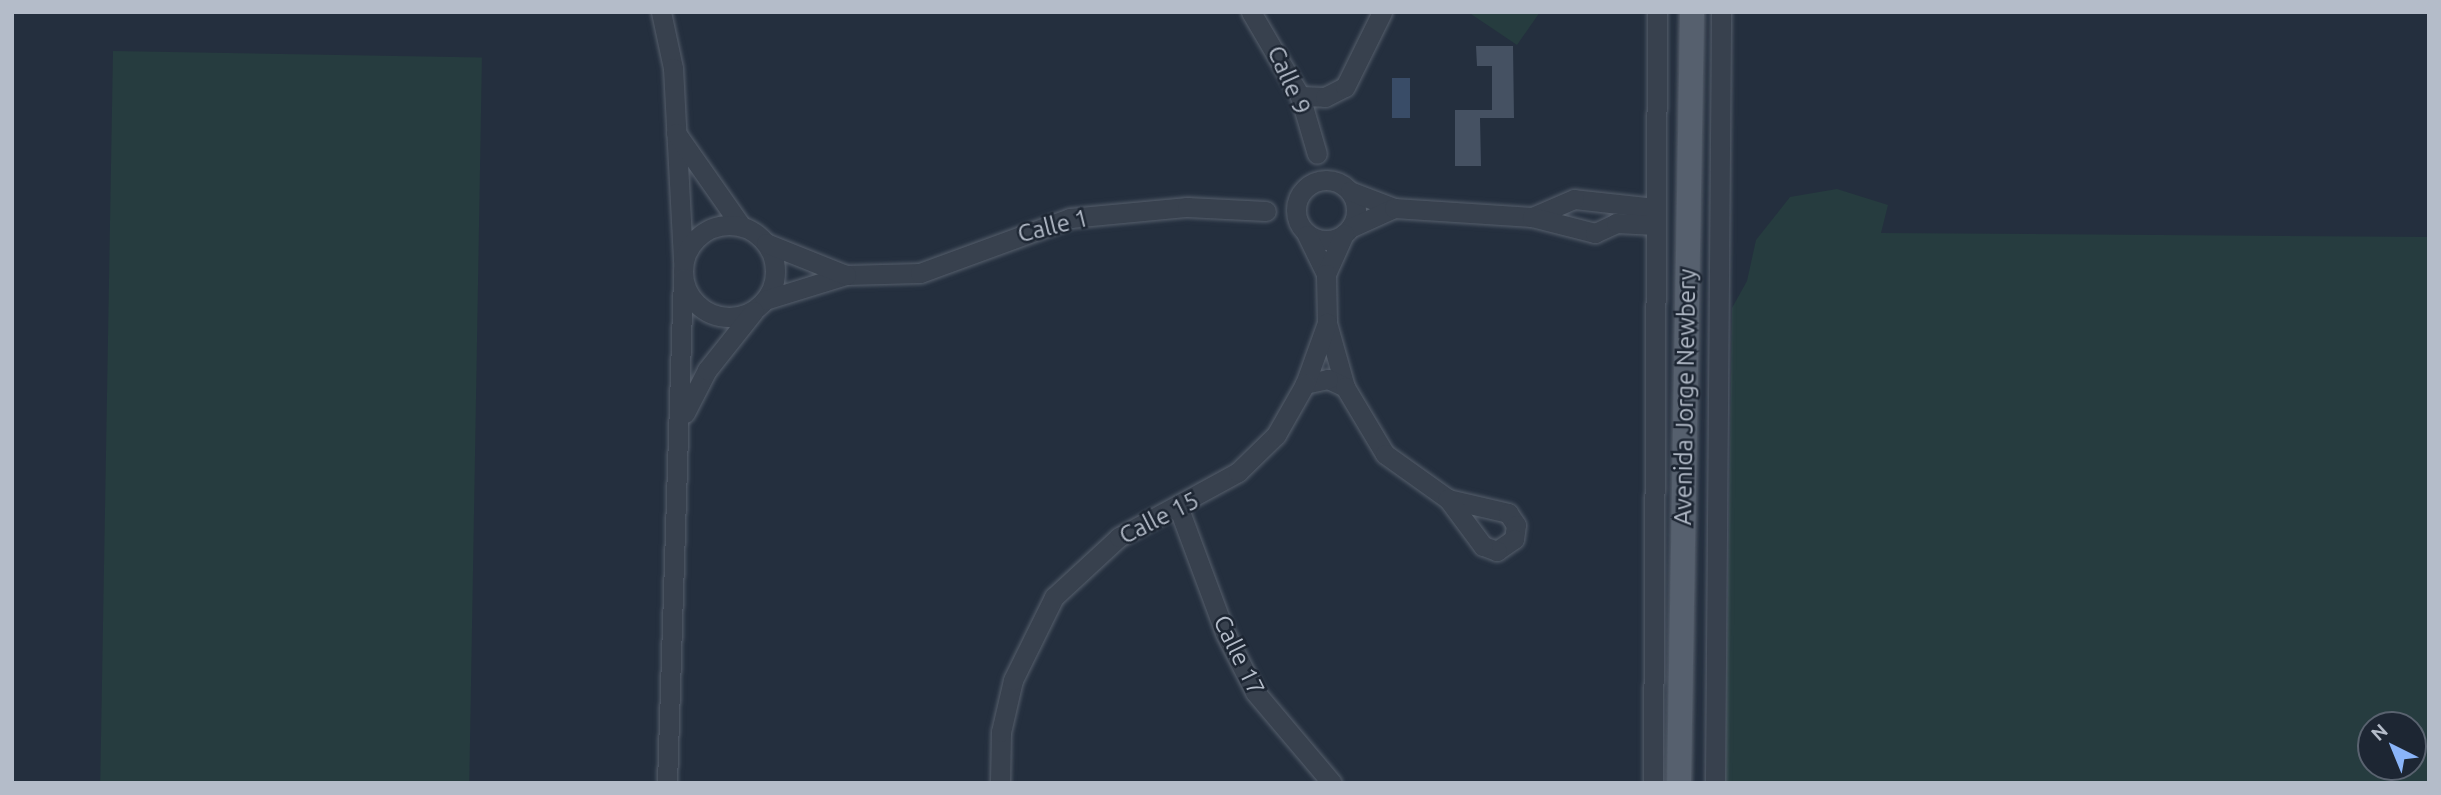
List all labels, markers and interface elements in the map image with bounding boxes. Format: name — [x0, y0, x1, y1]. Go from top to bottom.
street label: Calle 9 — [1261, 41, 1317, 119]
street label: Calle 1 — [1015, 203, 1091, 249]
street label: Avenida Jorge Newbery — [1668, 268, 1702, 526]
street label: Calle 15 — [1114, 486, 1204, 550]
street label: Calle 17 — [1207, 610, 1271, 700]
north arrow — [2357, 711, 2427, 781]
text: N — [2366, 719, 2392, 745]

